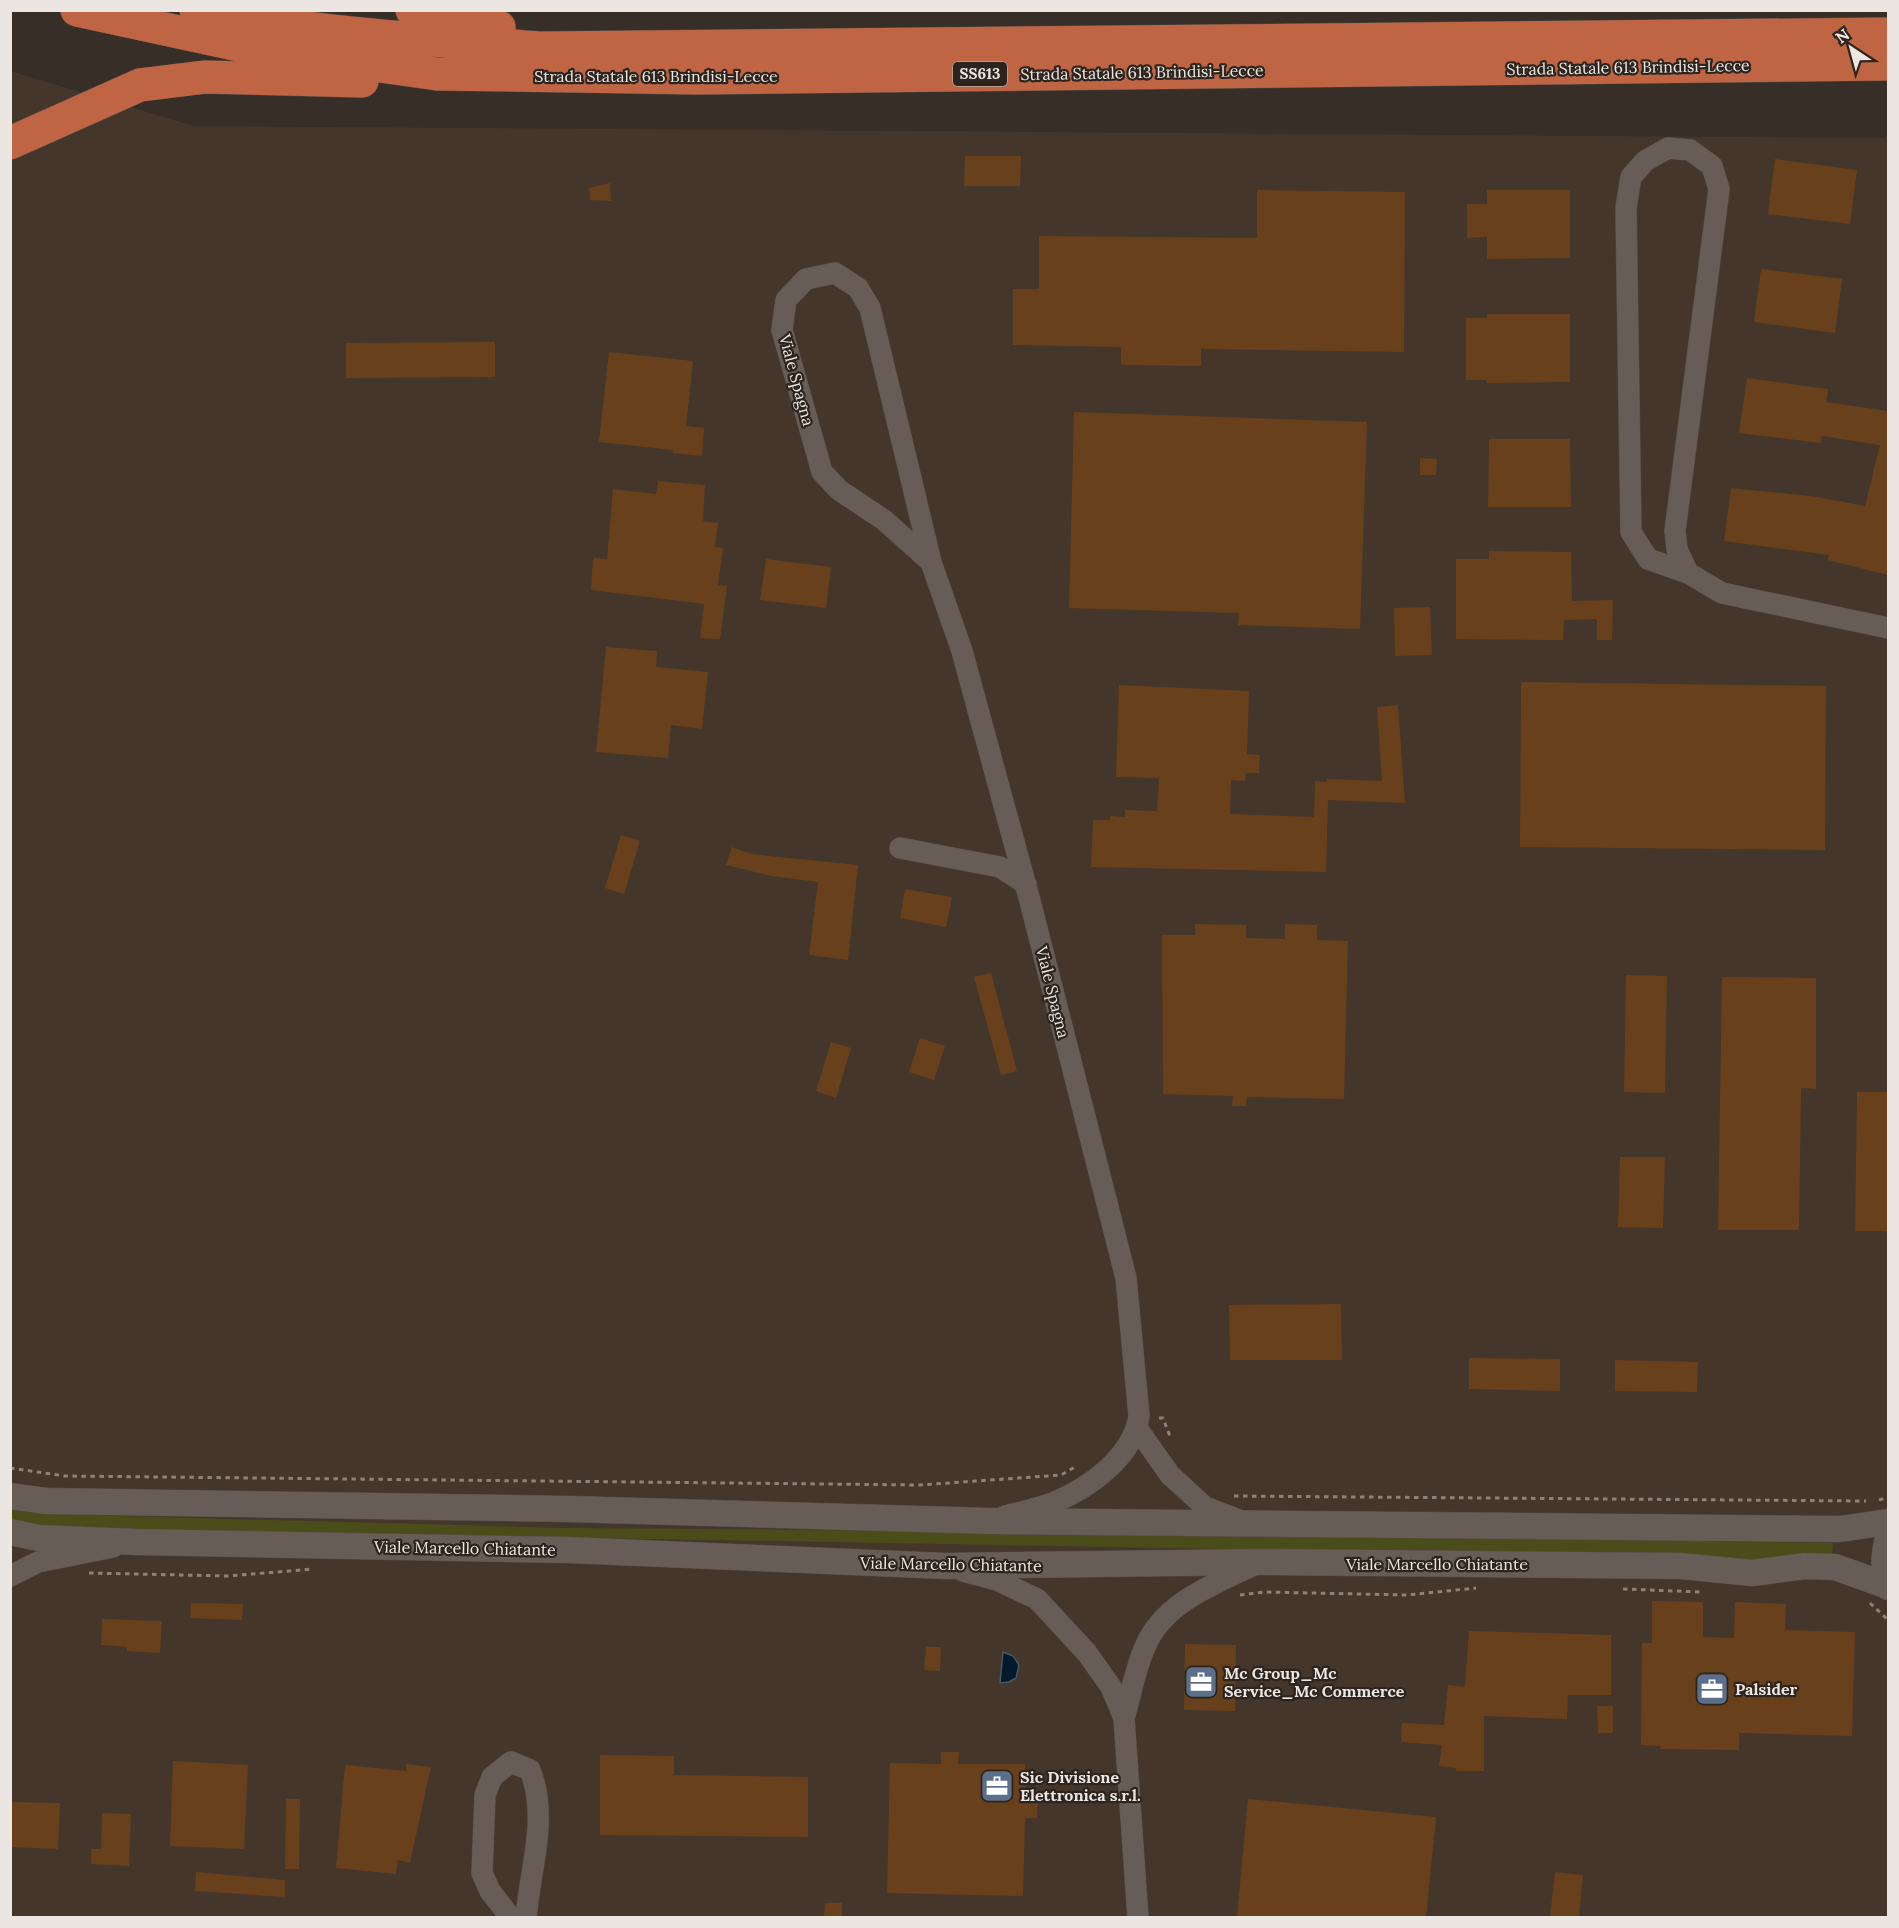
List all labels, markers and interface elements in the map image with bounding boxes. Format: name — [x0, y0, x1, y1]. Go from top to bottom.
north arrow — [1821, 18, 1881, 78]
text: N — [1831, 24, 1853, 48]
street label: Strada Statale 613 Brindisi-Lecce — [1506, 55, 1750, 79]
street label: Strada Statale 613 Brindisi-Lecce — [1020, 60, 1264, 84]
road number: SS613 — [953, 62, 1007, 86]
street label: Strada Statale 613 Brindisi-Lecce — [534, 66, 778, 86]
street label: Viale Spagna — [775, 331, 819, 428]
street label: Viale Spagna — [1032, 943, 1074, 1040]
street label: Viale Marcello Chiatante — [373, 1536, 556, 1560]
street label: Viale Marcello Chiatante — [859, 1552, 1042, 1576]
street label: Viale Marcello Chiatante — [1345, 1554, 1528, 1574]
place label: Mc Group_Mc Service_Mc Commerce — [1224, 1663, 1405, 1701]
office icon: Mc Group_Mc Service_Mc Commerce — [1183, 1664, 1219, 1700]
office icon: Palsider — [1694, 1671, 1730, 1707]
place label: Palsider — [1735, 1679, 1798, 1699]
place label: Sic Divisione Elettronica s.r.l. — [1020, 1767, 1141, 1805]
office icon: Sic Divisione Elettronica s.r.l. — [979, 1768, 1015, 1804]

